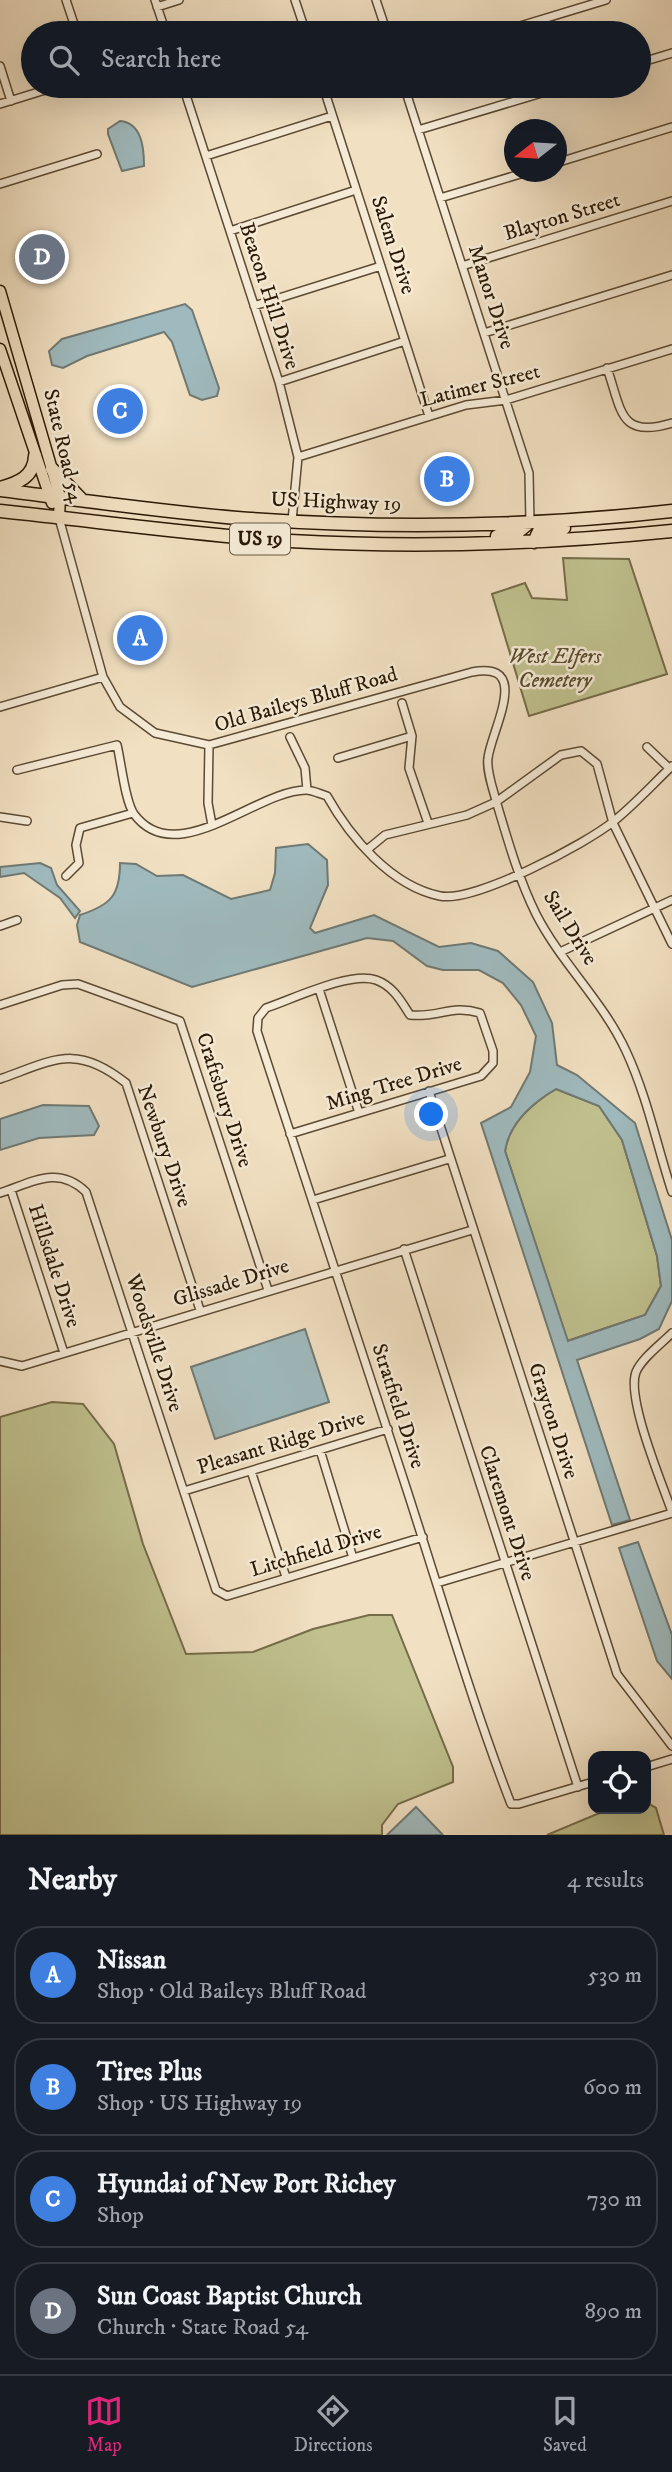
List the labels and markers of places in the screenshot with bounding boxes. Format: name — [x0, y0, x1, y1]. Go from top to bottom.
pin: D — [19, 231, 65, 283]
pin: C — [97, 385, 143, 437]
pin: B — [424, 453, 470, 505]
pin: A — [117, 612, 163, 664]

